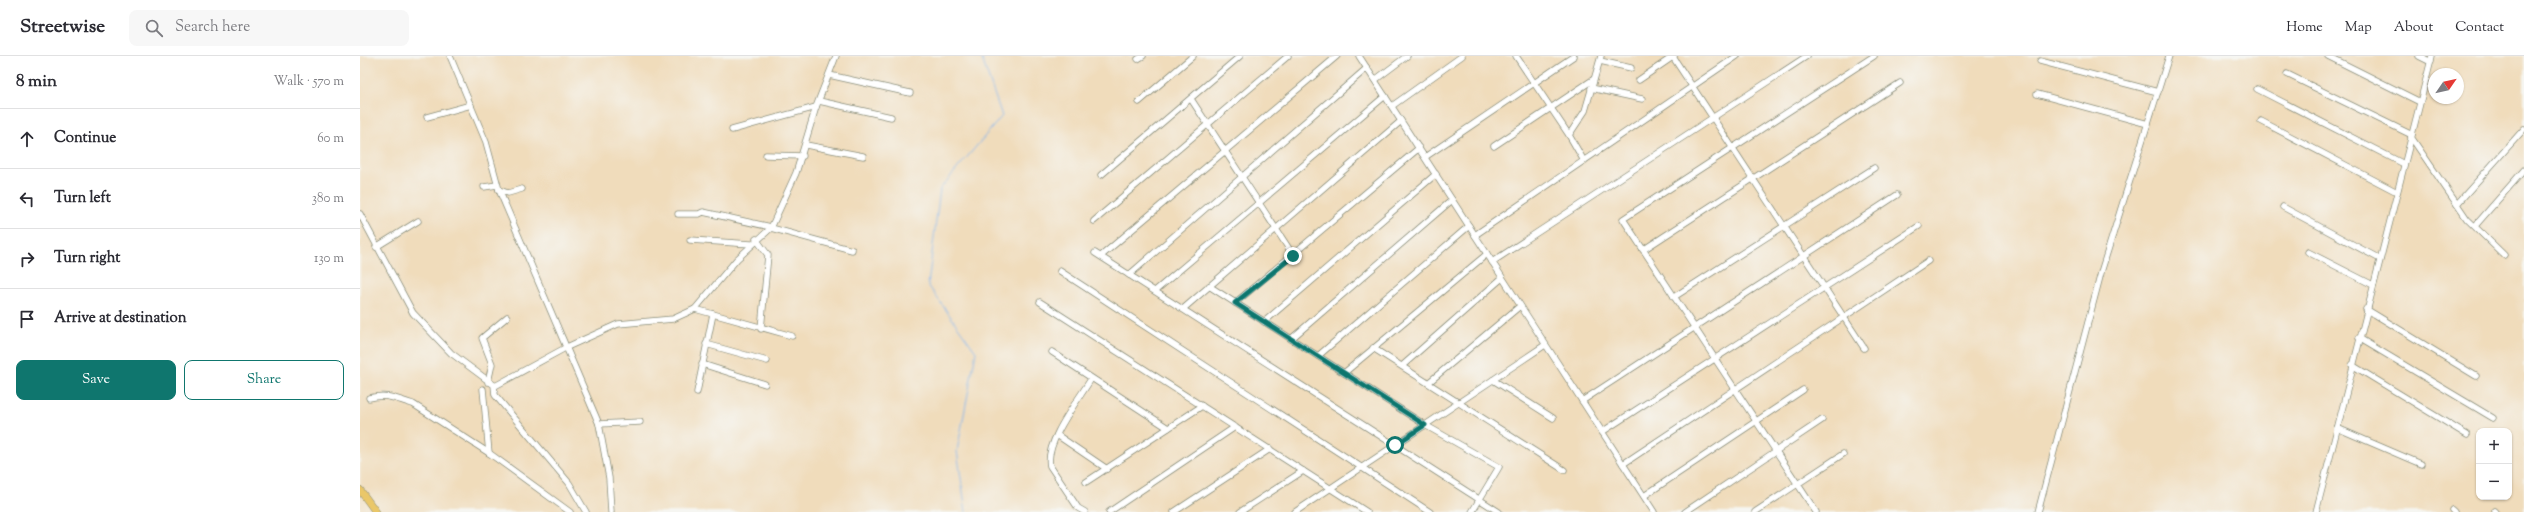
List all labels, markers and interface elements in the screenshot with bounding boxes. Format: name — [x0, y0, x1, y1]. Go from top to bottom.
search box — [129, 10, 409, 46]
text: Streetwise — [20, 14, 105, 41]
icon: search — [143, 17, 165, 39]
text: Search here — [175, 17, 250, 38]
text: Home — [2286, 18, 2323, 38]
text: Map — [2345, 18, 2372, 38]
text: About — [2394, 18, 2433, 38]
text: Contact — [2455, 18, 2504, 38]
north arrow — [2428, 68, 2464, 104]
text: 8 min — [16, 70, 57, 94]
text: Walk · 570 m — [274, 73, 344, 91]
icon: ahead — [16, 128, 38, 150]
text: Continue — [54, 128, 116, 149]
text: 60 m — [317, 130, 344, 148]
icon: left — [16, 188, 38, 210]
text: Turn left — [54, 188, 111, 209]
text: 380 m — [312, 190, 344, 208]
route end — [1284, 247, 1302, 265]
icon: right — [16, 248, 38, 270]
text: Turn right — [54, 248, 120, 269]
text: 130 m — [314, 250, 344, 268]
icon: arrive — [16, 308, 38, 330]
text: Arrive at destination — [54, 308, 187, 329]
button: Save — [16, 360, 176, 400]
button: Share — [184, 360, 344, 400]
map controls — [2476, 428, 2512, 500]
button: + — [2476, 428, 2512, 464]
route start — [1386, 436, 1404, 454]
button: − — [2476, 464, 2512, 500]

